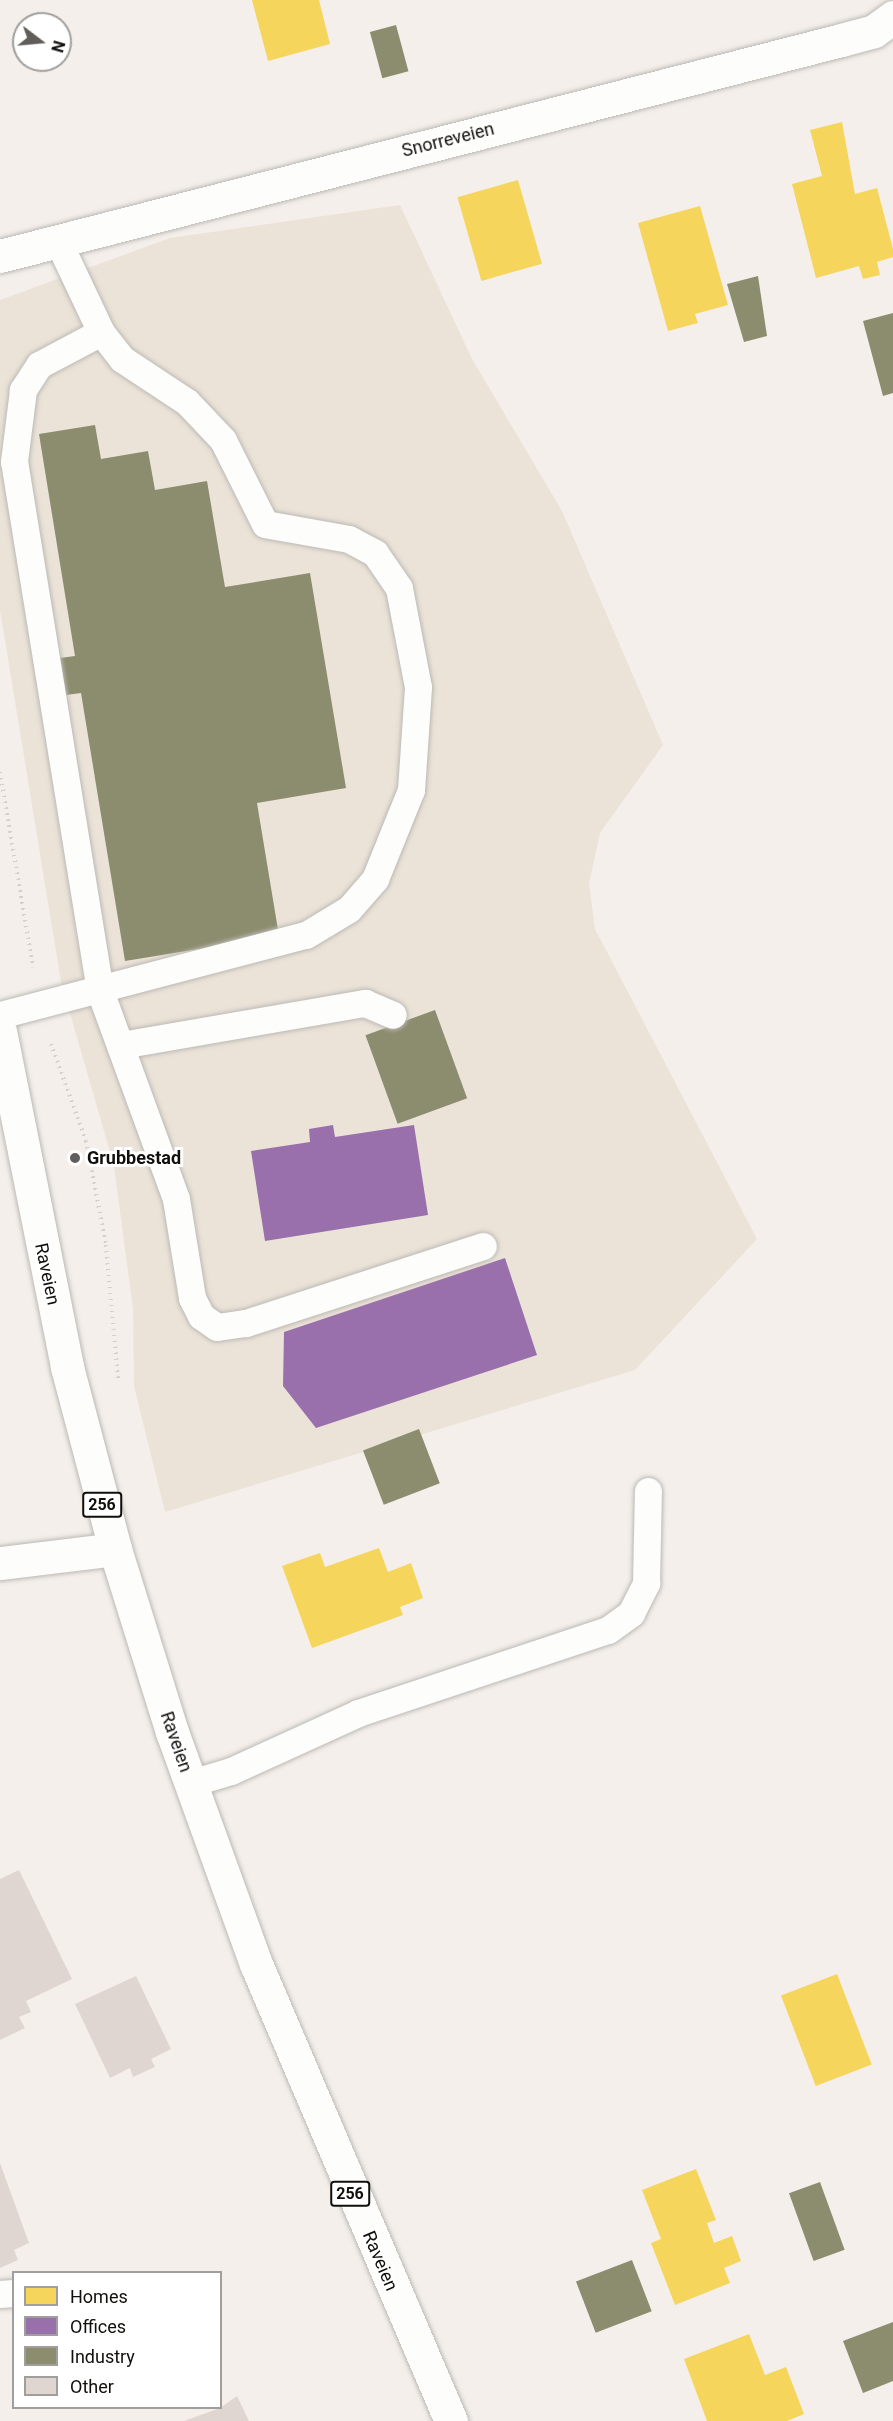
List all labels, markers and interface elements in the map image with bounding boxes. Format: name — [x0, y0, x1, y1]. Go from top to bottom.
north arrow — [12, 12, 72, 72]
text: N — [47, 38, 69, 55]
street label: Snorreveien — [400, 118, 496, 162]
place label: Grubbestad — [87, 1147, 181, 1169]
marker: Grubbestad — [68, 1151, 82, 1165]
street label: Raveien — [30, 1241, 64, 1307]
road number: 256 — [81, 1492, 123, 1518]
street label: Raveien — [156, 1709, 196, 1775]
road number: 256 — [329, 2181, 371, 2207]
street label: Raveien — [358, 2228, 402, 2294]
legend — [12, 2271, 222, 2409]
text: Homes — [70, 2286, 128, 2307]
text: Offices — [70, 2316, 126, 2337]
text: Industry — [70, 2346, 135, 2367]
text: Other — [70, 2376, 114, 2397]

